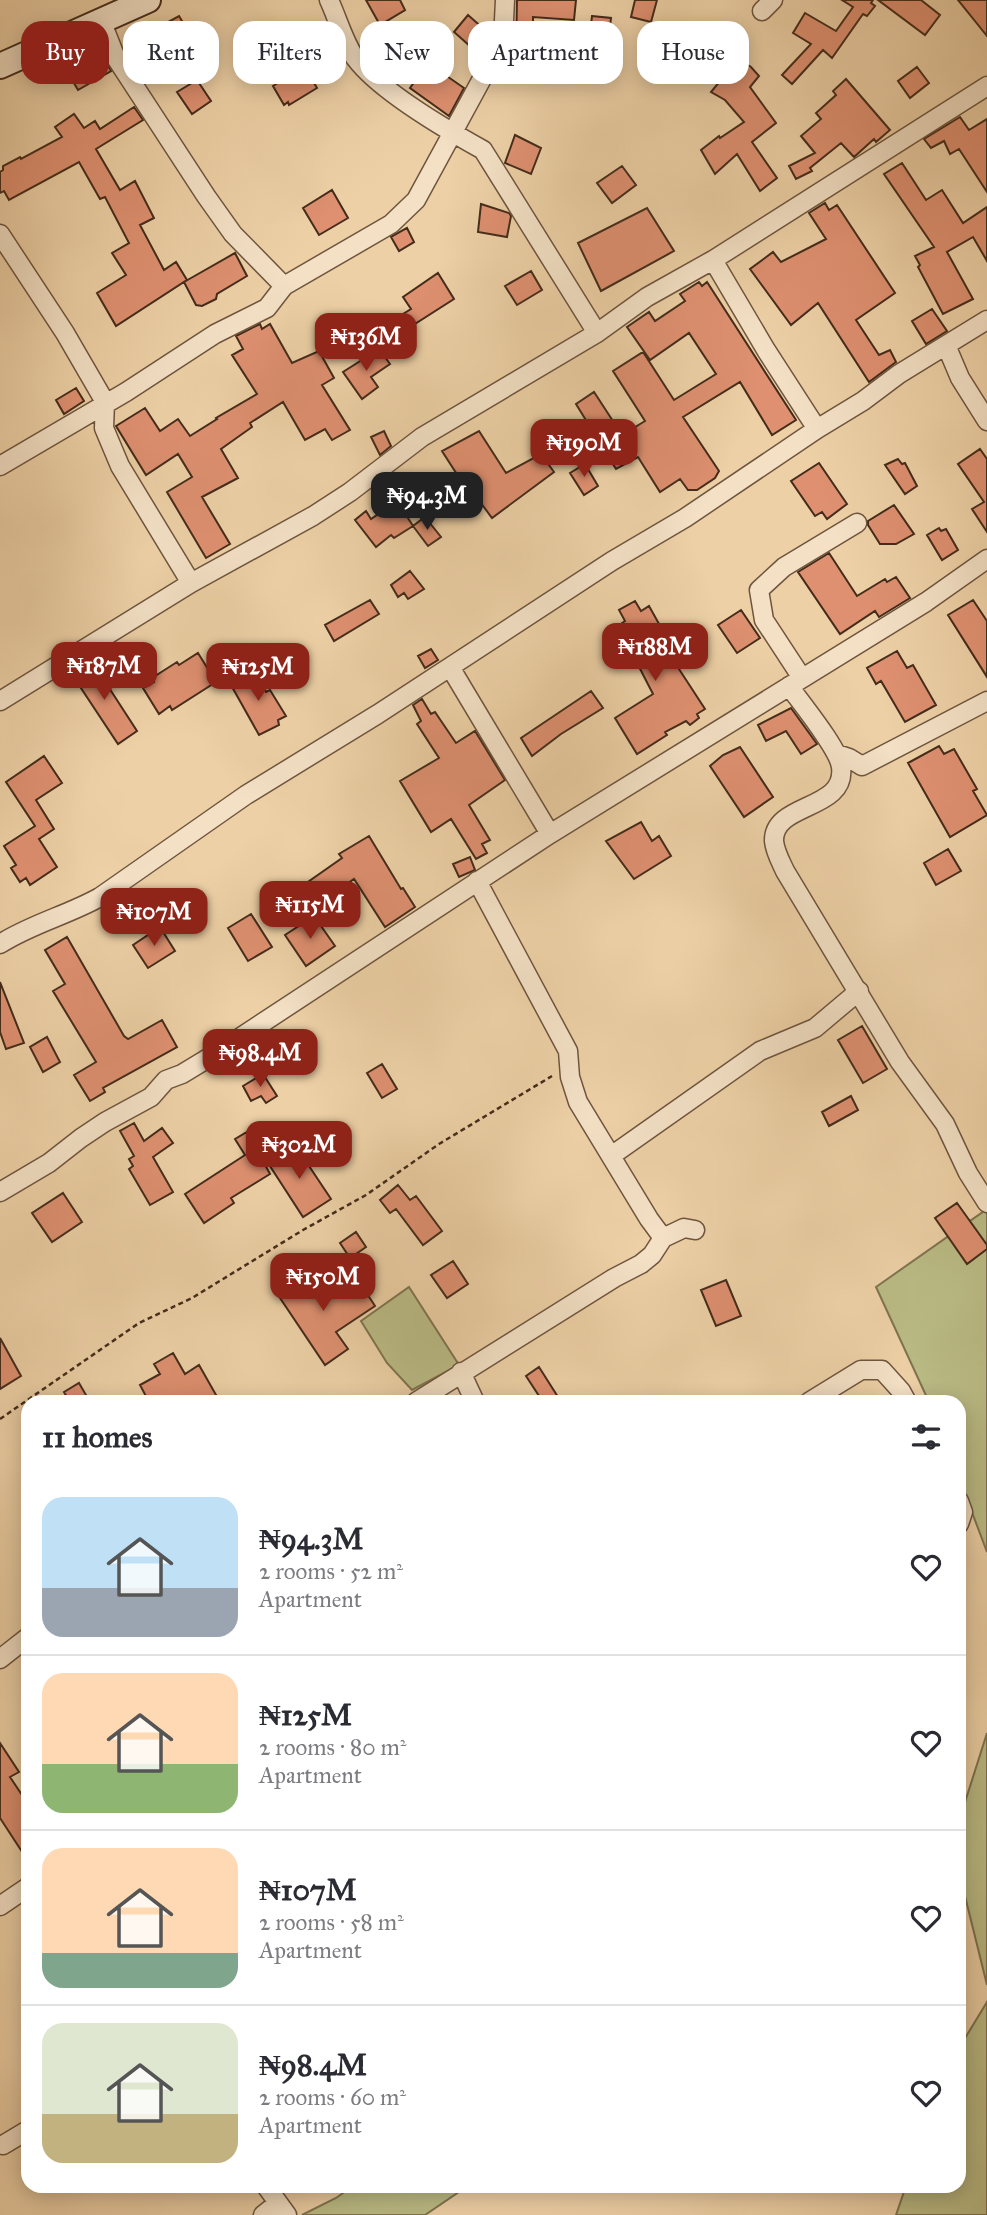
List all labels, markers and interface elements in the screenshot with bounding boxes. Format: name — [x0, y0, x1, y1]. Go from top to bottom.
chip: Buy — [21, 21, 109, 84]
chip: Rent — [123, 21, 219, 84]
chip: Filters — [233, 21, 346, 84]
chip: New — [360, 21, 454, 84]
chip: Apartment — [468, 21, 623, 84]
chip: House — [637, 21, 749, 84]
pin: ₦136M — [317, 314, 415, 373]
text: ₦136M — [331, 322, 401, 350]
pin: ₦190M — [535, 420, 633, 479]
text: ₦190M — [547, 428, 621, 456]
pin: ₦94.3M — [370, 472, 484, 532]
text: ₦94.3M — [387, 481, 467, 509]
pin: ₦188M — [606, 624, 704, 683]
text: ₦188M — [618, 632, 692, 660]
pin: ₦187M — [55, 642, 153, 702]
pin: ₦125M — [209, 644, 307, 703]
text: ₦187M — [67, 651, 141, 679]
text: ₦125M — [222, 652, 294, 680]
pin: ₦115M — [261, 881, 359, 941]
pin: ₦107M — [105, 888, 203, 948]
text: ₦115M — [275, 890, 345, 918]
text: ₦107M — [117, 897, 191, 925]
pin: ₦98.4M — [203, 1030, 317, 1089]
text: ₦98.4M — [219, 1038, 301, 1066]
pin: ₦302M — [250, 1122, 348, 1181]
text: ₦302M — [262, 1130, 336, 1158]
pin: ₦150M — [274, 1254, 372, 1313]
text: ₦150M — [286, 1262, 360, 1290]
icon: filters — [907, 1418, 945, 1456]
text: 11 homes — [42, 1419, 153, 1455]
text: ₦94.3M — [259, 1521, 363, 1557]
icon: home — [98, 1525, 182, 1609]
icon: heart — [907, 1548, 945, 1586]
text: 2 rooms · 52 m² — [259, 1557, 403, 1585]
text: Apartment — [259, 1585, 362, 1613]
text: ₦125M — [259, 1697, 352, 1733]
icon: home — [98, 1701, 182, 1785]
icon: heart — [907, 1724, 945, 1762]
text: 2 rooms · 80 m² — [259, 1733, 406, 1761]
text: Apartment — [259, 1761, 362, 1789]
text: ₦107M — [259, 1872, 357, 1908]
icon: home — [98, 1876, 182, 1960]
icon: heart — [907, 1899, 945, 1937]
text: 2 rooms · 58 m² — [259, 1908, 404, 1936]
text: Apartment — [259, 1936, 362, 1964]
text: ₦98.4M — [259, 2047, 367, 2083]
icon: home — [98, 2051, 182, 2135]
icon: heart — [907, 2074, 945, 2112]
text: 2 rooms · 60 m² — [259, 2083, 406, 2111]
text: Apartment — [259, 2111, 362, 2139]

